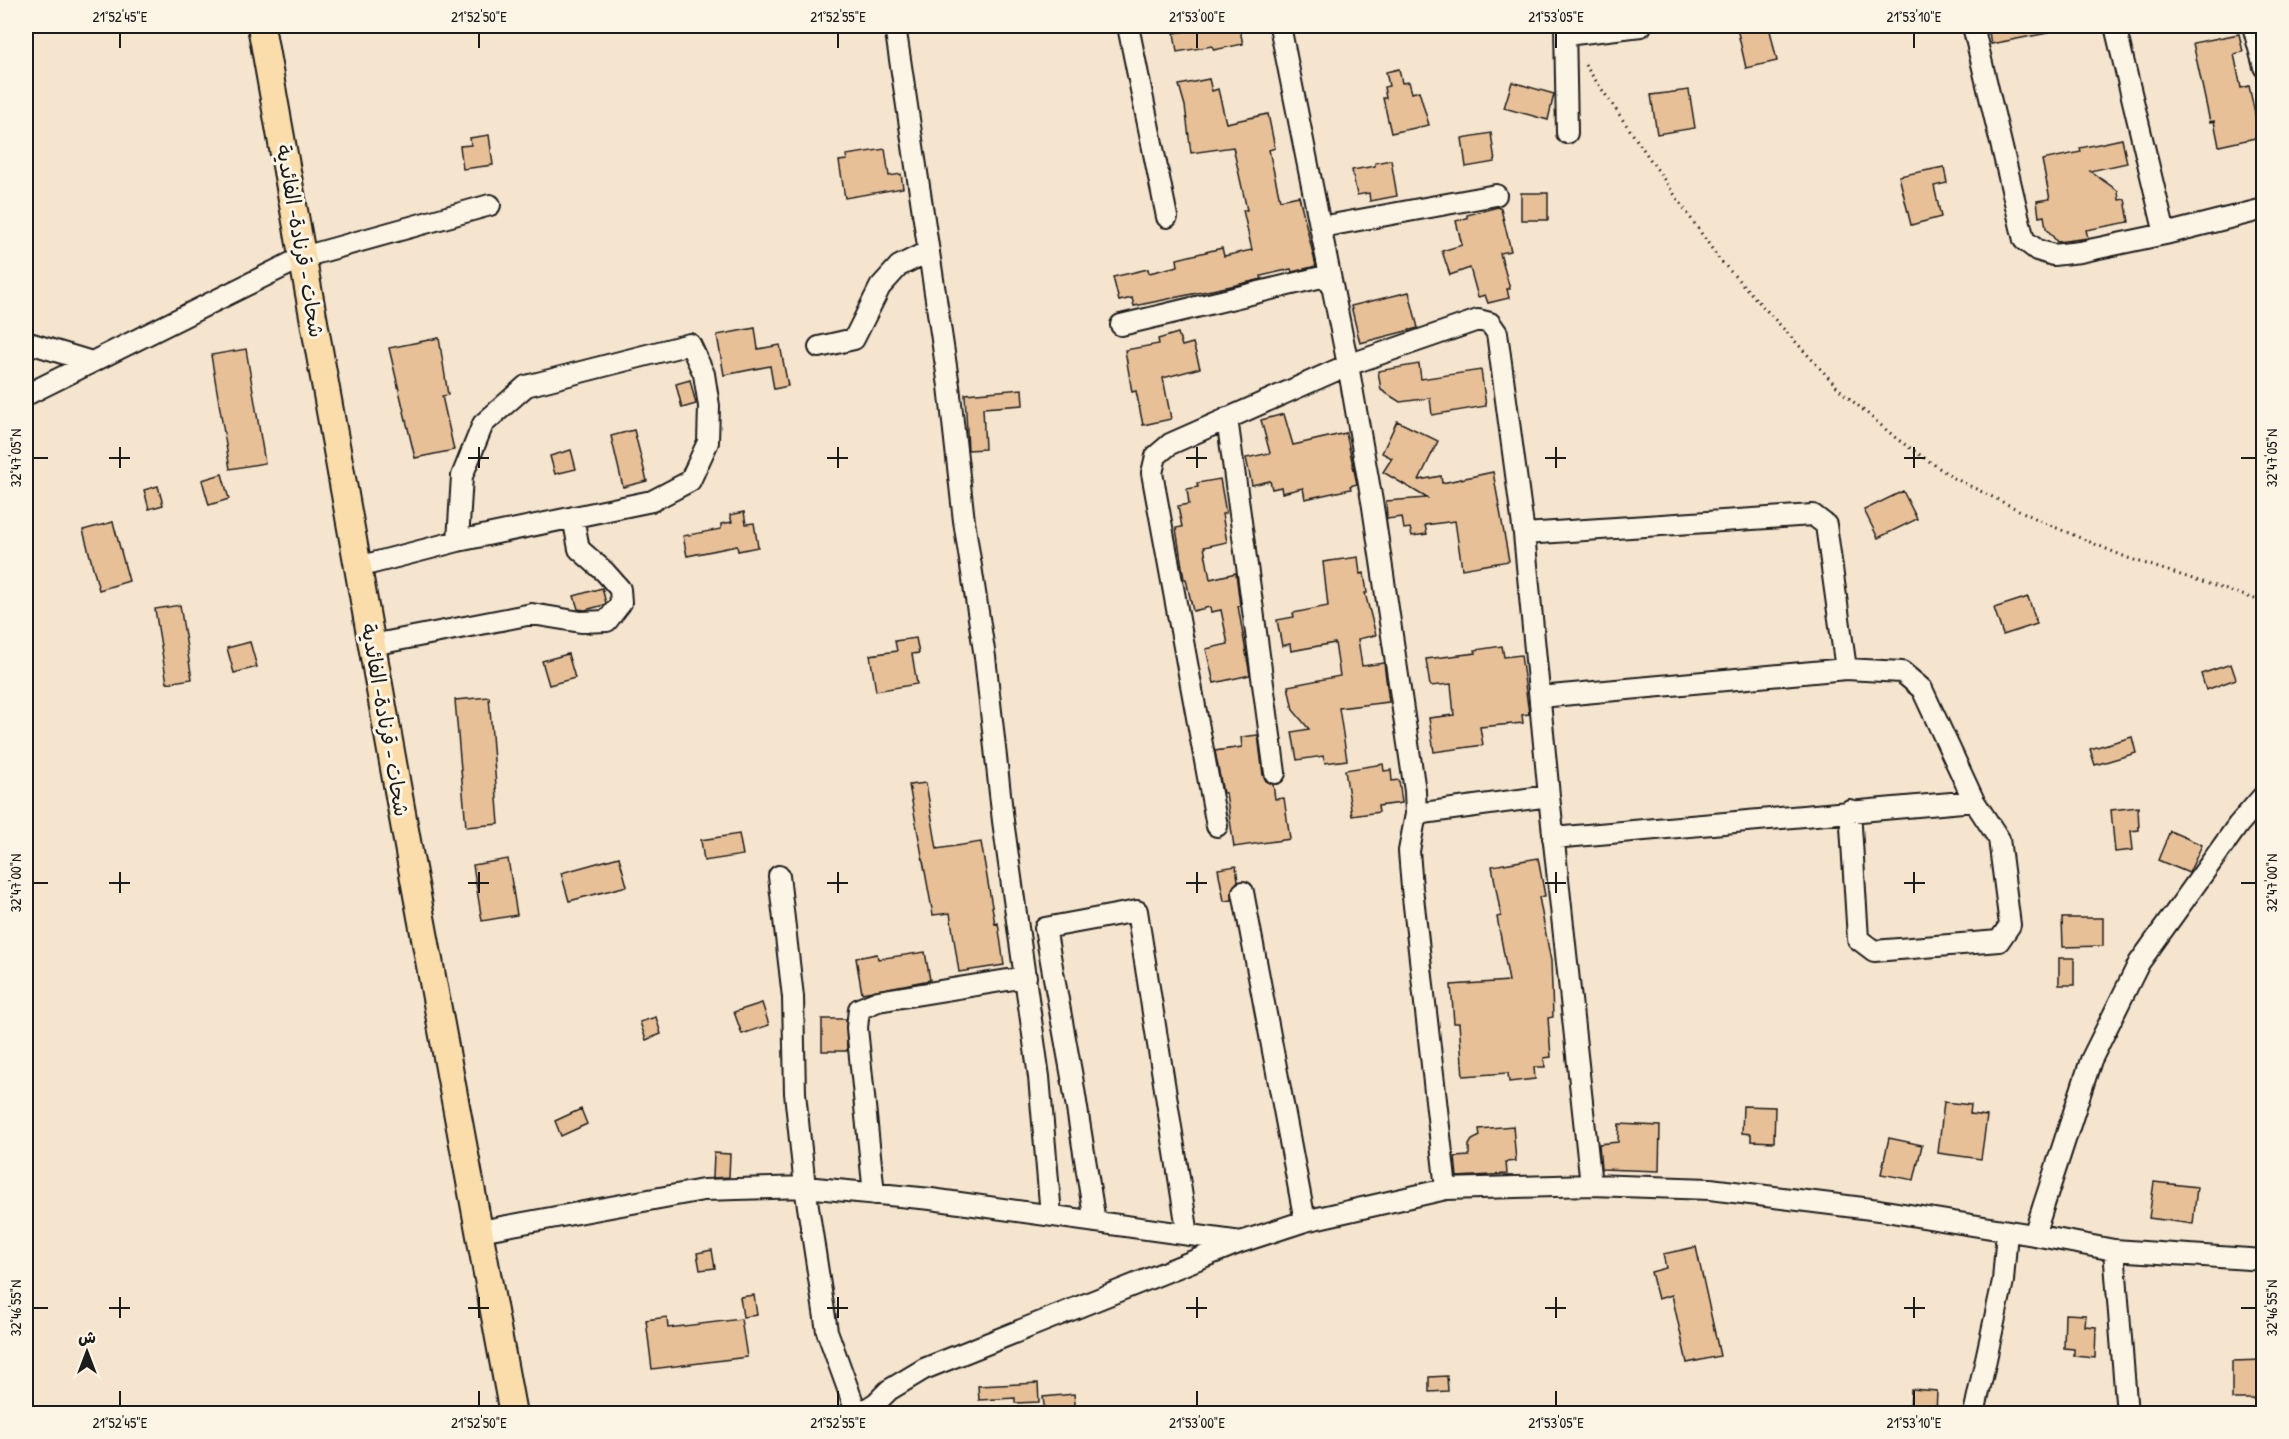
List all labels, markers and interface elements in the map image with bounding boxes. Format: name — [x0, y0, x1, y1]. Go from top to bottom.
text: 21°52'45"E — [93, 6, 148, 27]
text: 21°52'50"E — [451, 6, 507, 27]
text: 21°52'55"E — [810, 6, 866, 27]
text: 21°53'00"E — [1169, 6, 1225, 27]
text: 21°53'05"E — [1528, 6, 1584, 27]
text: 21°53'10"E — [1887, 6, 1942, 27]
street label: شحات - قرنادة- الفائدية — [269, 142, 332, 340]
text: 32°47'05"N — [5, 429, 26, 487]
text: 32°47'05"N — [2261, 429, 2282, 487]
street label: شحات - قرنادة- الفائدية — [354, 621, 417, 819]
text: 32°47'00"N — [5, 854, 26, 912]
text: 32°47'00"N — [2261, 854, 2282, 912]
text: 32°46'55"N — [5, 1280, 26, 1336]
text: 32°46'55"N — [2261, 1280, 2282, 1336]
north arrow — [57, 1322, 117, 1382]
text: ش — [78, 1326, 96, 1348]
text: 21°52'45"E — [93, 1412, 148, 1433]
text: 21°52'50"E — [451, 1412, 507, 1433]
text: 21°52'55"E — [810, 1412, 866, 1433]
text: 21°53'00"E — [1169, 1412, 1225, 1433]
text: 21°53'05"E — [1528, 1412, 1584, 1433]
text: 21°53'10"E — [1887, 1412, 1942, 1433]

